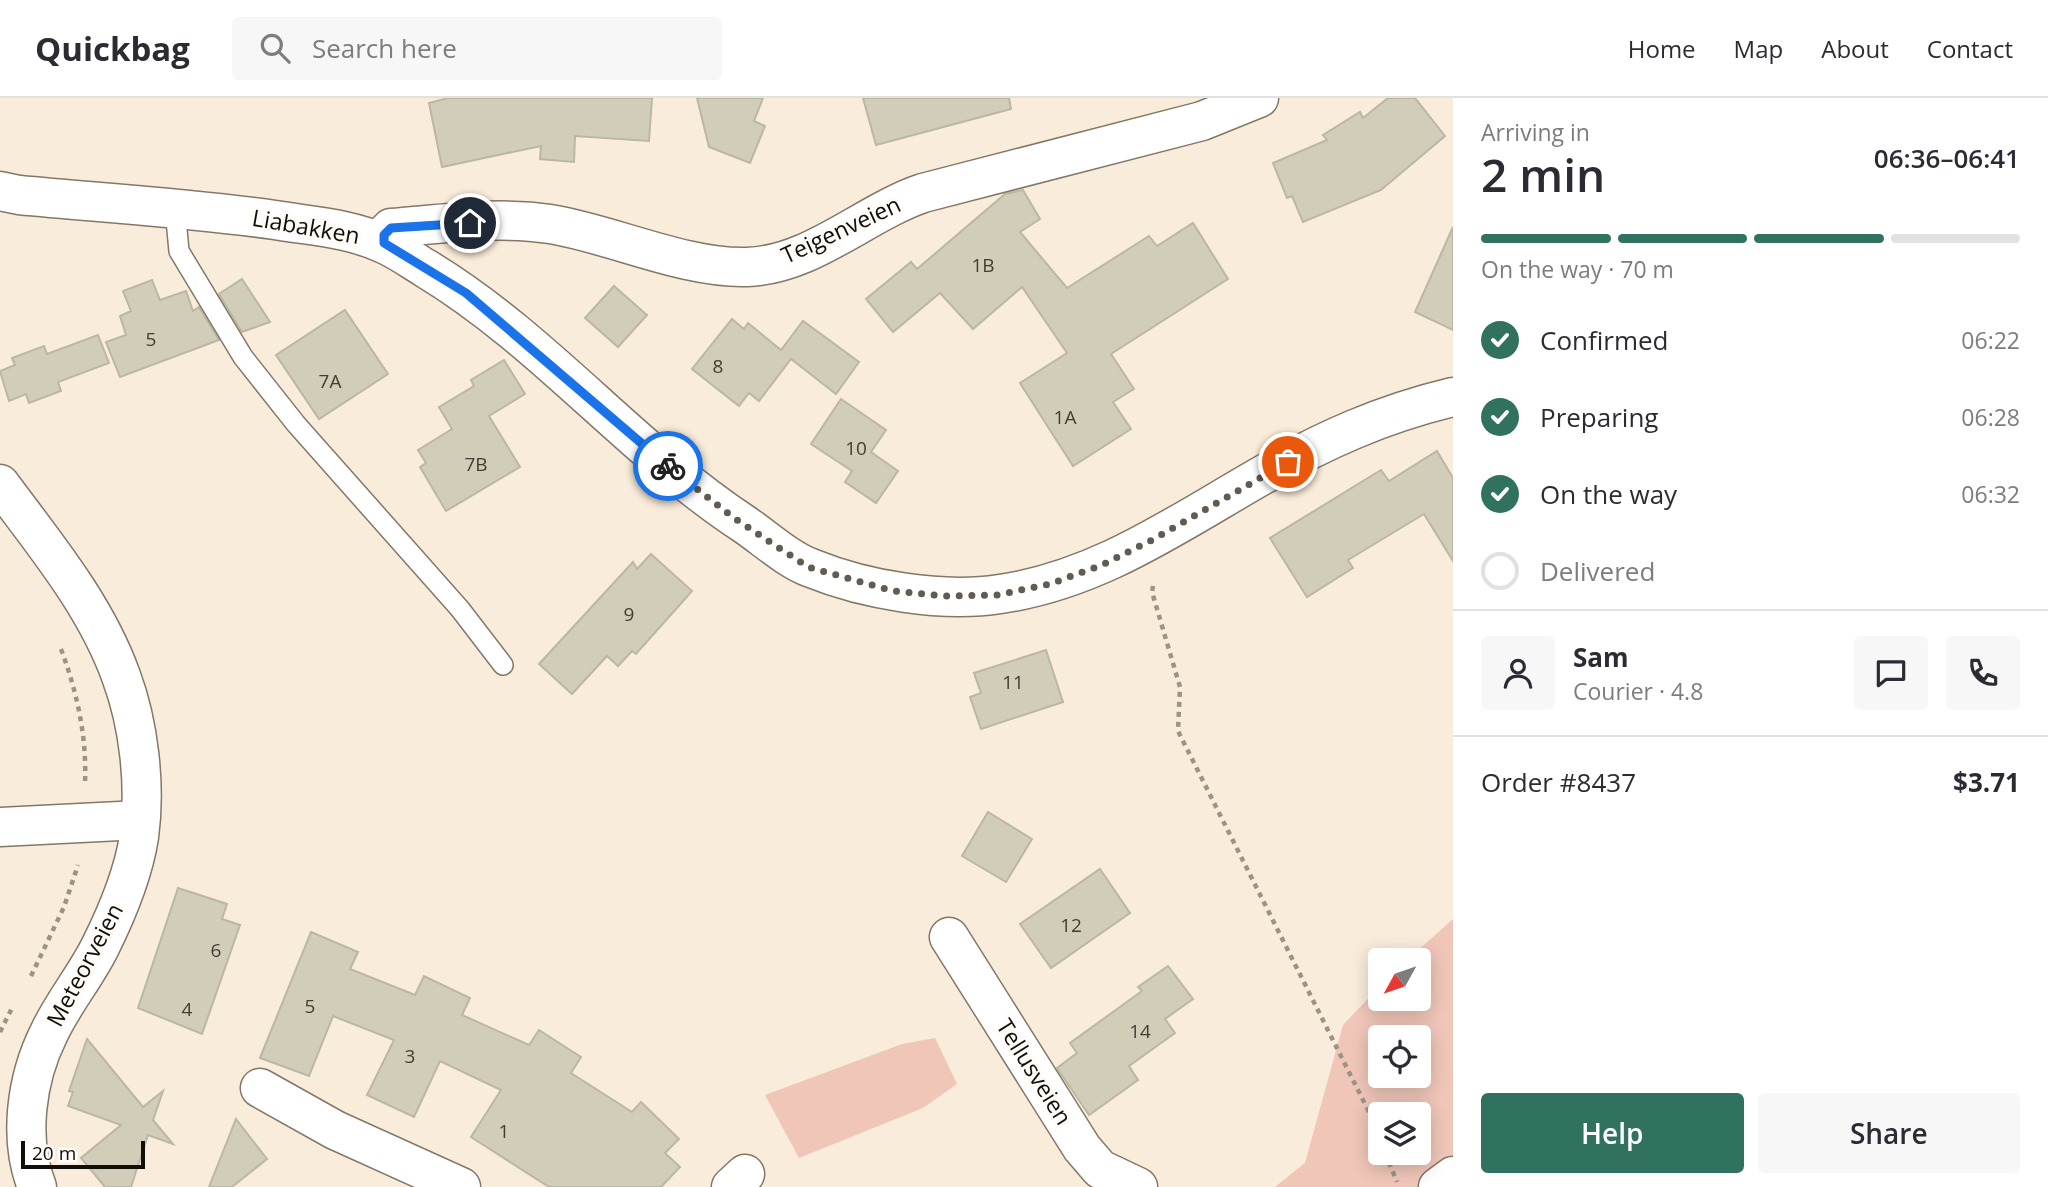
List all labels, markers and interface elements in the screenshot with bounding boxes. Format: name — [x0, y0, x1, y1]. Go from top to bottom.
search box — [232, 17, 722, 80]
text: Quickbag — [35, 26, 190, 71]
icon: search — [256, 29, 294, 67]
text: Search here — [312, 30, 457, 66]
text: Home — [1628, 32, 1696, 65]
text: Map — [1734, 32, 1783, 65]
text: About — [1821, 32, 1889, 65]
text: Contact — [1927, 32, 2013, 65]
text: Arriving in — [1481, 116, 1590, 148]
text: 06:36–06:41 — [1874, 140, 2020, 176]
text: 2 min — [1481, 143, 1605, 205]
street label: Teigenveien — [776, 188, 905, 271]
pin — [440, 193, 500, 253]
street label: Liabakken — [250, 201, 362, 251]
icon: home — [451, 204, 489, 242]
house number: 1B — [971, 252, 995, 278]
text: On the way · 70 m — [1481, 253, 1674, 285]
icon: check — [1481, 321, 1519, 359]
text: Confirmed — [1540, 322, 1668, 358]
text: 06:22 — [1961, 324, 2020, 356]
house number: 5 — [146, 326, 156, 352]
house number: 8 — [713, 353, 723, 379]
house number: 7A — [319, 368, 341, 394]
icon: check — [1481, 398, 1519, 436]
text: Preparing — [1540, 399, 1658, 435]
text: 06:28 — [1961, 401, 2020, 433]
house number: 1A — [1054, 404, 1076, 430]
courier — [633, 431, 703, 501]
pin — [1258, 432, 1318, 492]
house number: 10 — [845, 435, 867, 461]
icon: bag — [1269, 443, 1307, 481]
icon: bike — [649, 447, 687, 485]
house number: 7B — [464, 451, 488, 477]
icon: check — [1481, 475, 1519, 513]
text: On the way — [1540, 476, 1677, 512]
text: 06:32 — [1961, 478, 2020, 510]
text: Delivered — [1540, 553, 1655, 589]
house number: 9 — [624, 601, 634, 627]
button: person — [1481, 636, 1555, 710]
button: chat — [1854, 636, 1928, 710]
button: phone — [1946, 636, 2020, 710]
text: Sam — [1573, 639, 1629, 675]
house number: 11 — [1002, 669, 1024, 695]
text: Courier · 4.8 — [1573, 675, 1703, 707]
text: Order #8437 — [1481, 764, 1636, 800]
text: $3.71 — [1953, 764, 2020, 800]
street label: Meteorveien — [38, 897, 130, 1032]
house number: 12 — [1060, 912, 1082, 938]
house number: 6 — [211, 937, 221, 963]
north arrow — [1368, 948, 1432, 1012]
map controls — [1368, 948, 1431, 1165]
house number: 5 — [305, 993, 315, 1019]
house number: 4 — [182, 996, 193, 1022]
street label: Tellusveien — [990, 1012, 1080, 1131]
house number: 14 — [1129, 1018, 1151, 1044]
button: locate — [1368, 1025, 1431, 1088]
house number: 3 — [405, 1043, 415, 1069]
button: Help — [1481, 1093, 1744, 1173]
button: Share — [1758, 1093, 2020, 1173]
button: layers — [1368, 1102, 1431, 1165]
house number: 1 — [499, 1118, 509, 1144]
scale bar — [21, 1138, 145, 1170]
text: 20 m — [32, 1140, 76, 1166]

